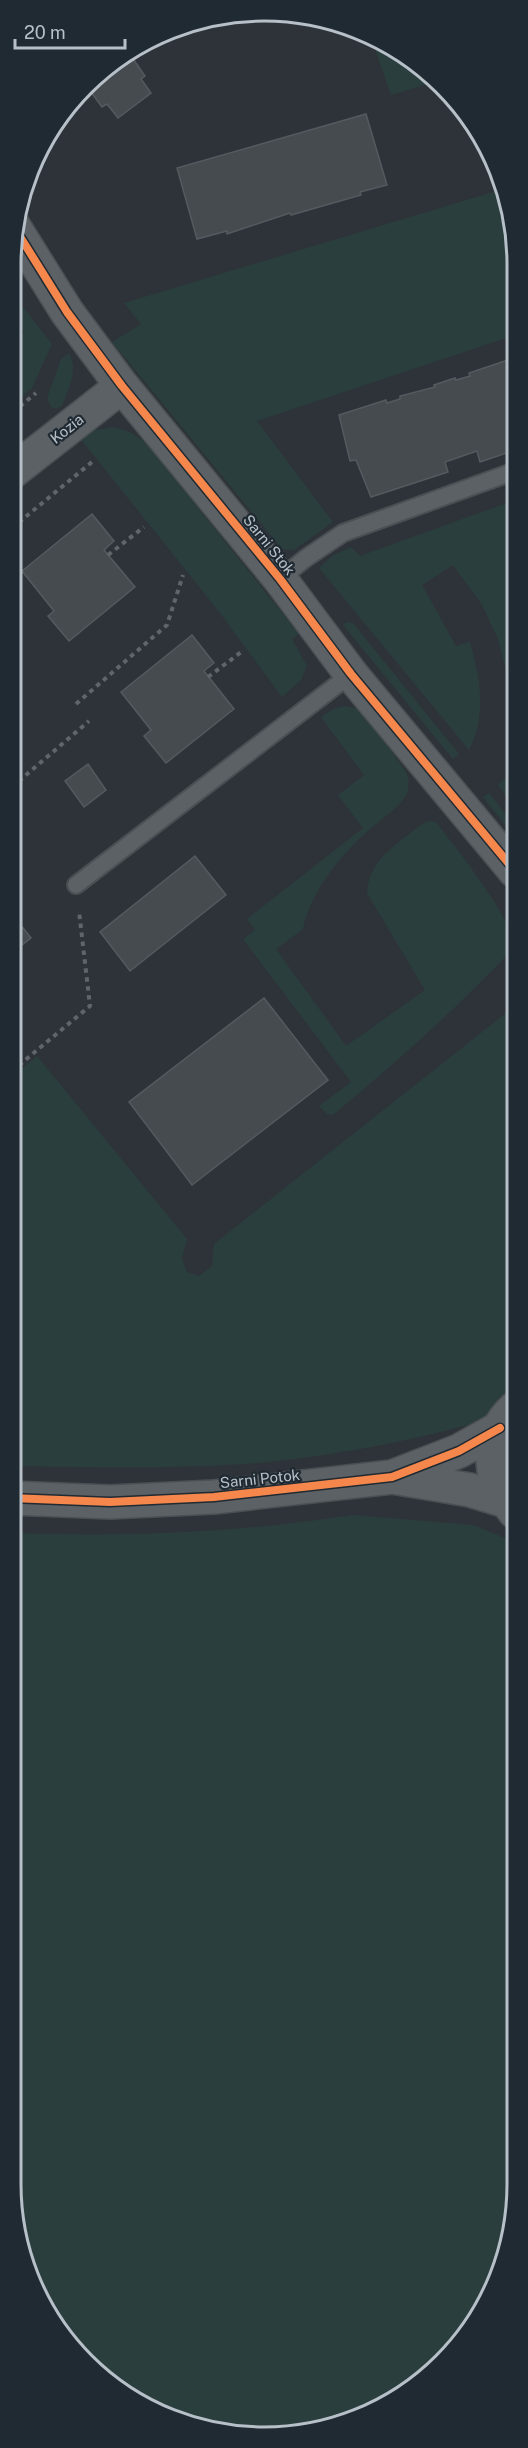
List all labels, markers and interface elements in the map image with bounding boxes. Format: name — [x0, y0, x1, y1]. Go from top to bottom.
scale bar — [15, 12, 124, 50]
text: 20 m — [24, 22, 66, 43]
street label: Kozia — [47, 410, 87, 447]
street label: Sarni Stok — [240, 511, 299, 578]
street label: Sarni Potok — [219, 1466, 301, 1491]

